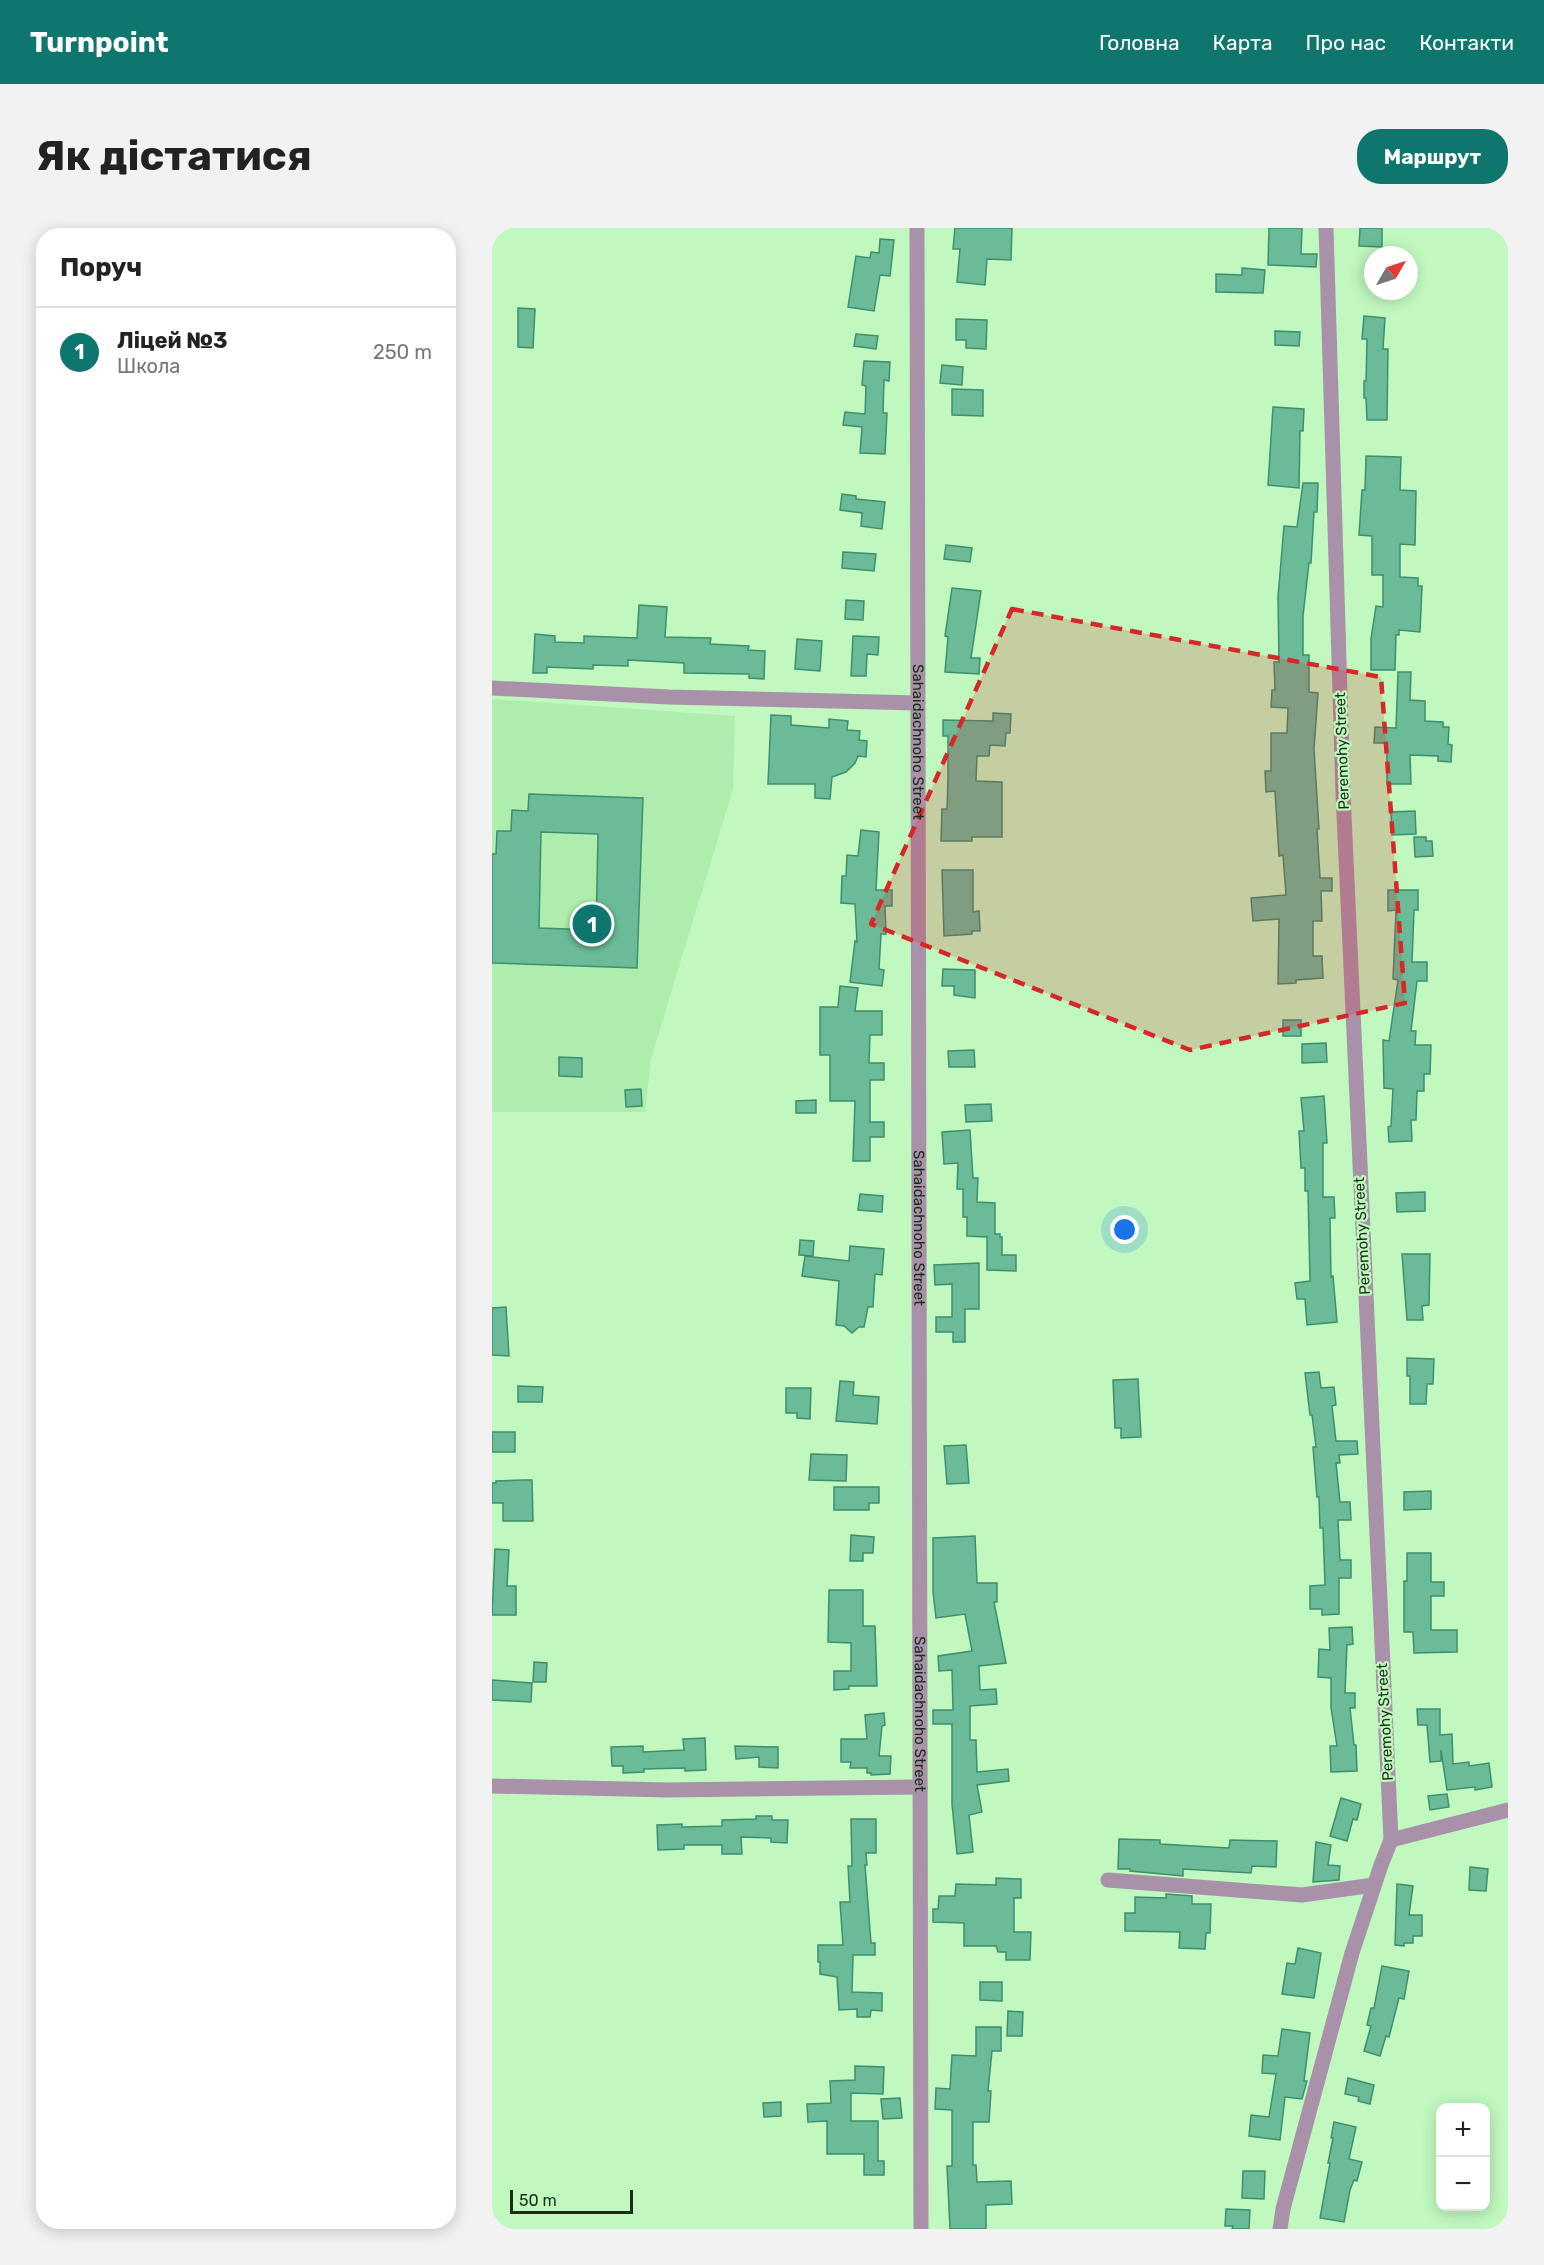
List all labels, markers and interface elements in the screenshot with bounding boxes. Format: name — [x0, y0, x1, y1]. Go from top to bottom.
text: Turnpoint — [30, 26, 169, 59]
text: Головна — [1099, 30, 1180, 55]
text: Карта — [1213, 30, 1273, 55]
text: Про нас — [1306, 30, 1386, 55]
text: Контакти — [1419, 30, 1514, 55]
button: Маршрут — [1357, 129, 1508, 184]
text: Як дістатися — [36, 131, 312, 181]
north arrow — [1364, 246, 1418, 300]
text: Поруч — [60, 252, 142, 283]
text: Ліцей №3 — [117, 327, 228, 354]
text: 1 — [75, 340, 84, 364]
text: 250 m — [373, 340, 432, 364]
text: Школа — [117, 354, 180, 378]
street label: Sahaidachnoho Street — [909, 664, 927, 820]
street label: Peremohy Street — [1331, 692, 1353, 810]
pin: 1 — [572, 902, 612, 946]
street label: Sahaidachnoho Street — [910, 1150, 928, 1306]
street label: Peremohy Street — [1350, 1177, 1374, 1295]
your location — [1110, 1215, 1139, 1244]
street label: Sahaidachnoho Street — [911, 1636, 929, 1792]
street label: Peremohy Street — [1373, 1663, 1397, 1781]
map controls — [1436, 2103, 1490, 2211]
button: + — [1436, 2103, 1490, 2157]
button: − — [1436, 2157, 1490, 2211]
scale bar — [510, 2187, 633, 2214]
text: 50 m — [519, 2191, 557, 2210]

